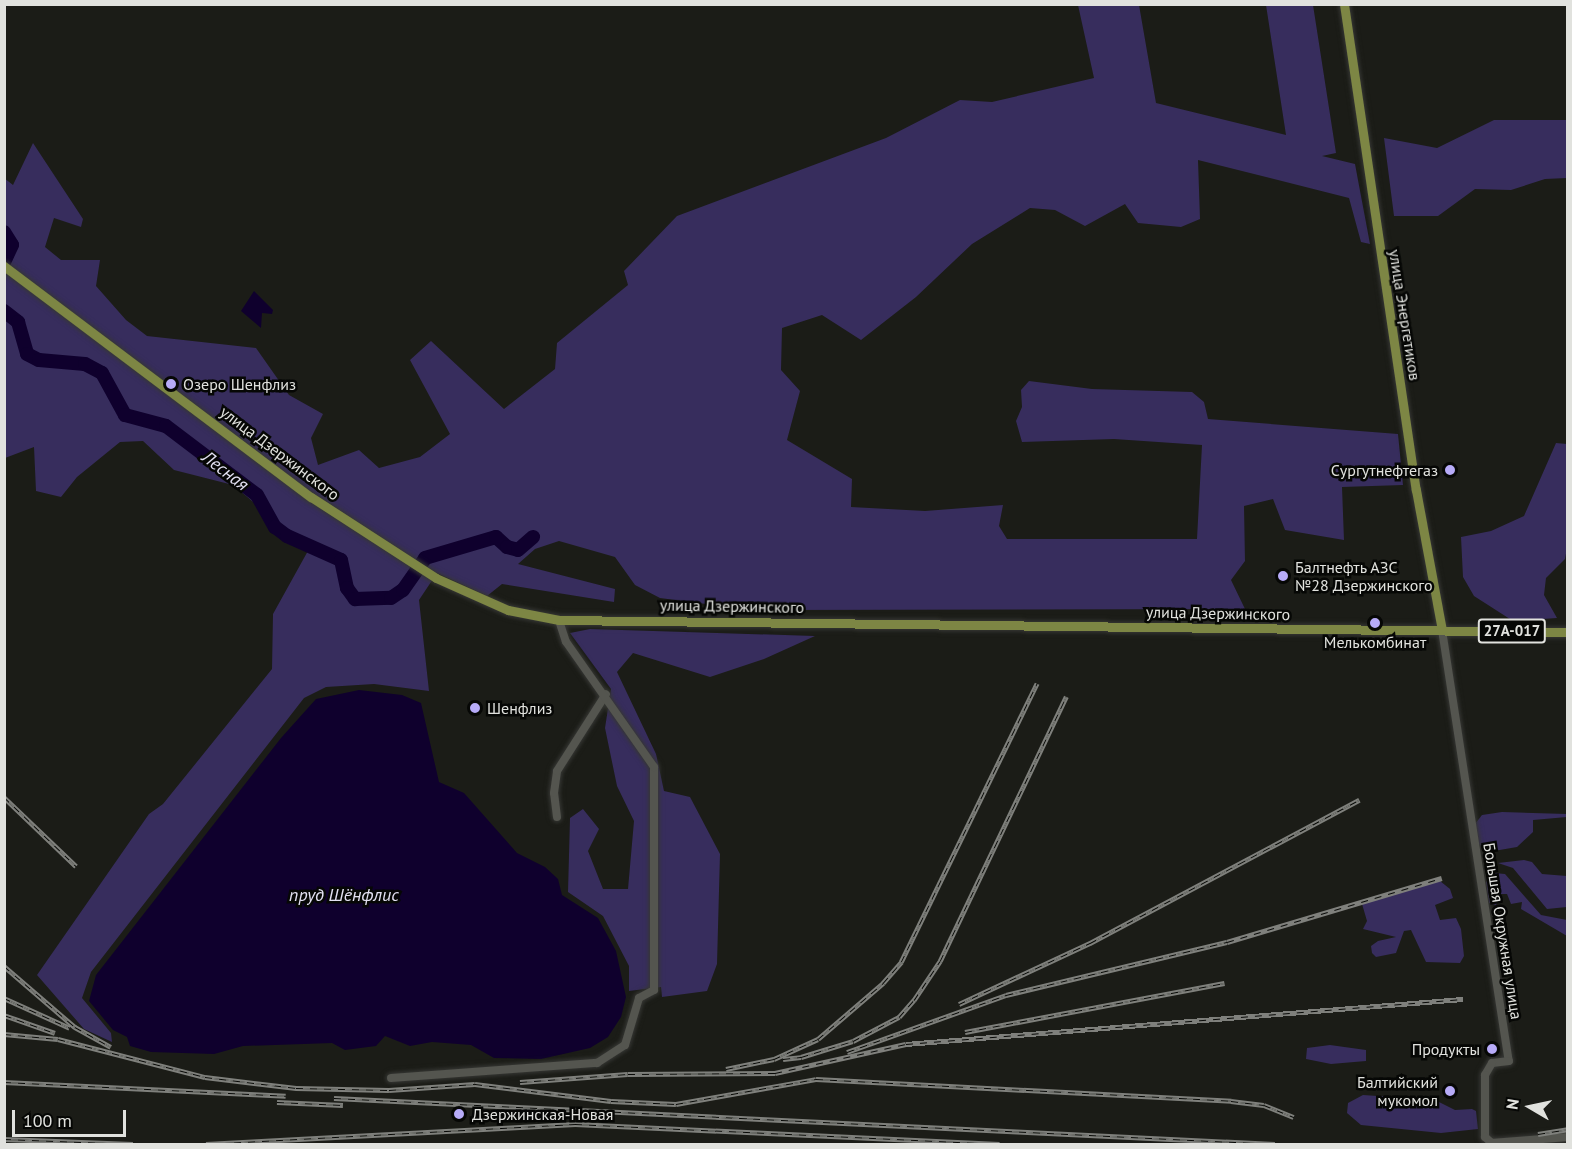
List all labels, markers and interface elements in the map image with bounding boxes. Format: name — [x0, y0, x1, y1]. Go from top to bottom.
street label: улица Энергетиков — [1385, 248, 1425, 382]
place label: Озеро Шенфлиз — [183, 374, 296, 394]
marker: Озеро Шенфлиз — [164, 377, 178, 391]
street label: улица Дзержинского — [216, 402, 344, 504]
water label: Лесная — [197, 446, 253, 496]
place label: Сургутнефтегаз — [1331, 460, 1438, 480]
marker: Сургутнефтегаз — [1443, 463, 1457, 477]
place label: Балтнефть АЗС №28 Дзержинского — [1295, 557, 1433, 595]
marker: Балтнефть АЗС №28 Дзержинского — [1276, 569, 1290, 583]
street label: улица Дзержинского — [659, 595, 805, 617]
street label: улица Дзержинского — [1145, 602, 1291, 624]
marker: Мелькомбинат — [1368, 616, 1382, 630]
road number: 27А-017 — [1478, 619, 1546, 643]
place label: Мелькомбинат — [1324, 632, 1426, 652]
place label: Шенфлиз — [487, 698, 552, 718]
marker: Шенфлиз — [468, 701, 482, 715]
street label: Большая Окружная улица — [1480, 841, 1526, 1021]
water label: пруд Шёнфлис — [289, 884, 399, 906]
place label: Продукты — [1412, 1039, 1480, 1059]
marker: Продукты — [1485, 1042, 1499, 1056]
place label: Балтийский мукомол — [1357, 1072, 1438, 1110]
north arrow — [1500, 1077, 1560, 1137]
marker: Балтийский мукомол — [1443, 1084, 1457, 1098]
text: N — [1502, 1097, 1523, 1111]
scale bar — [15, 1098, 129, 1136]
place label: Дзержинская-Новая — [472, 1104, 613, 1124]
marker: Дзержинская-Новая — [450, 1105, 468, 1123]
text: 100 m — [23, 1109, 72, 1132]

